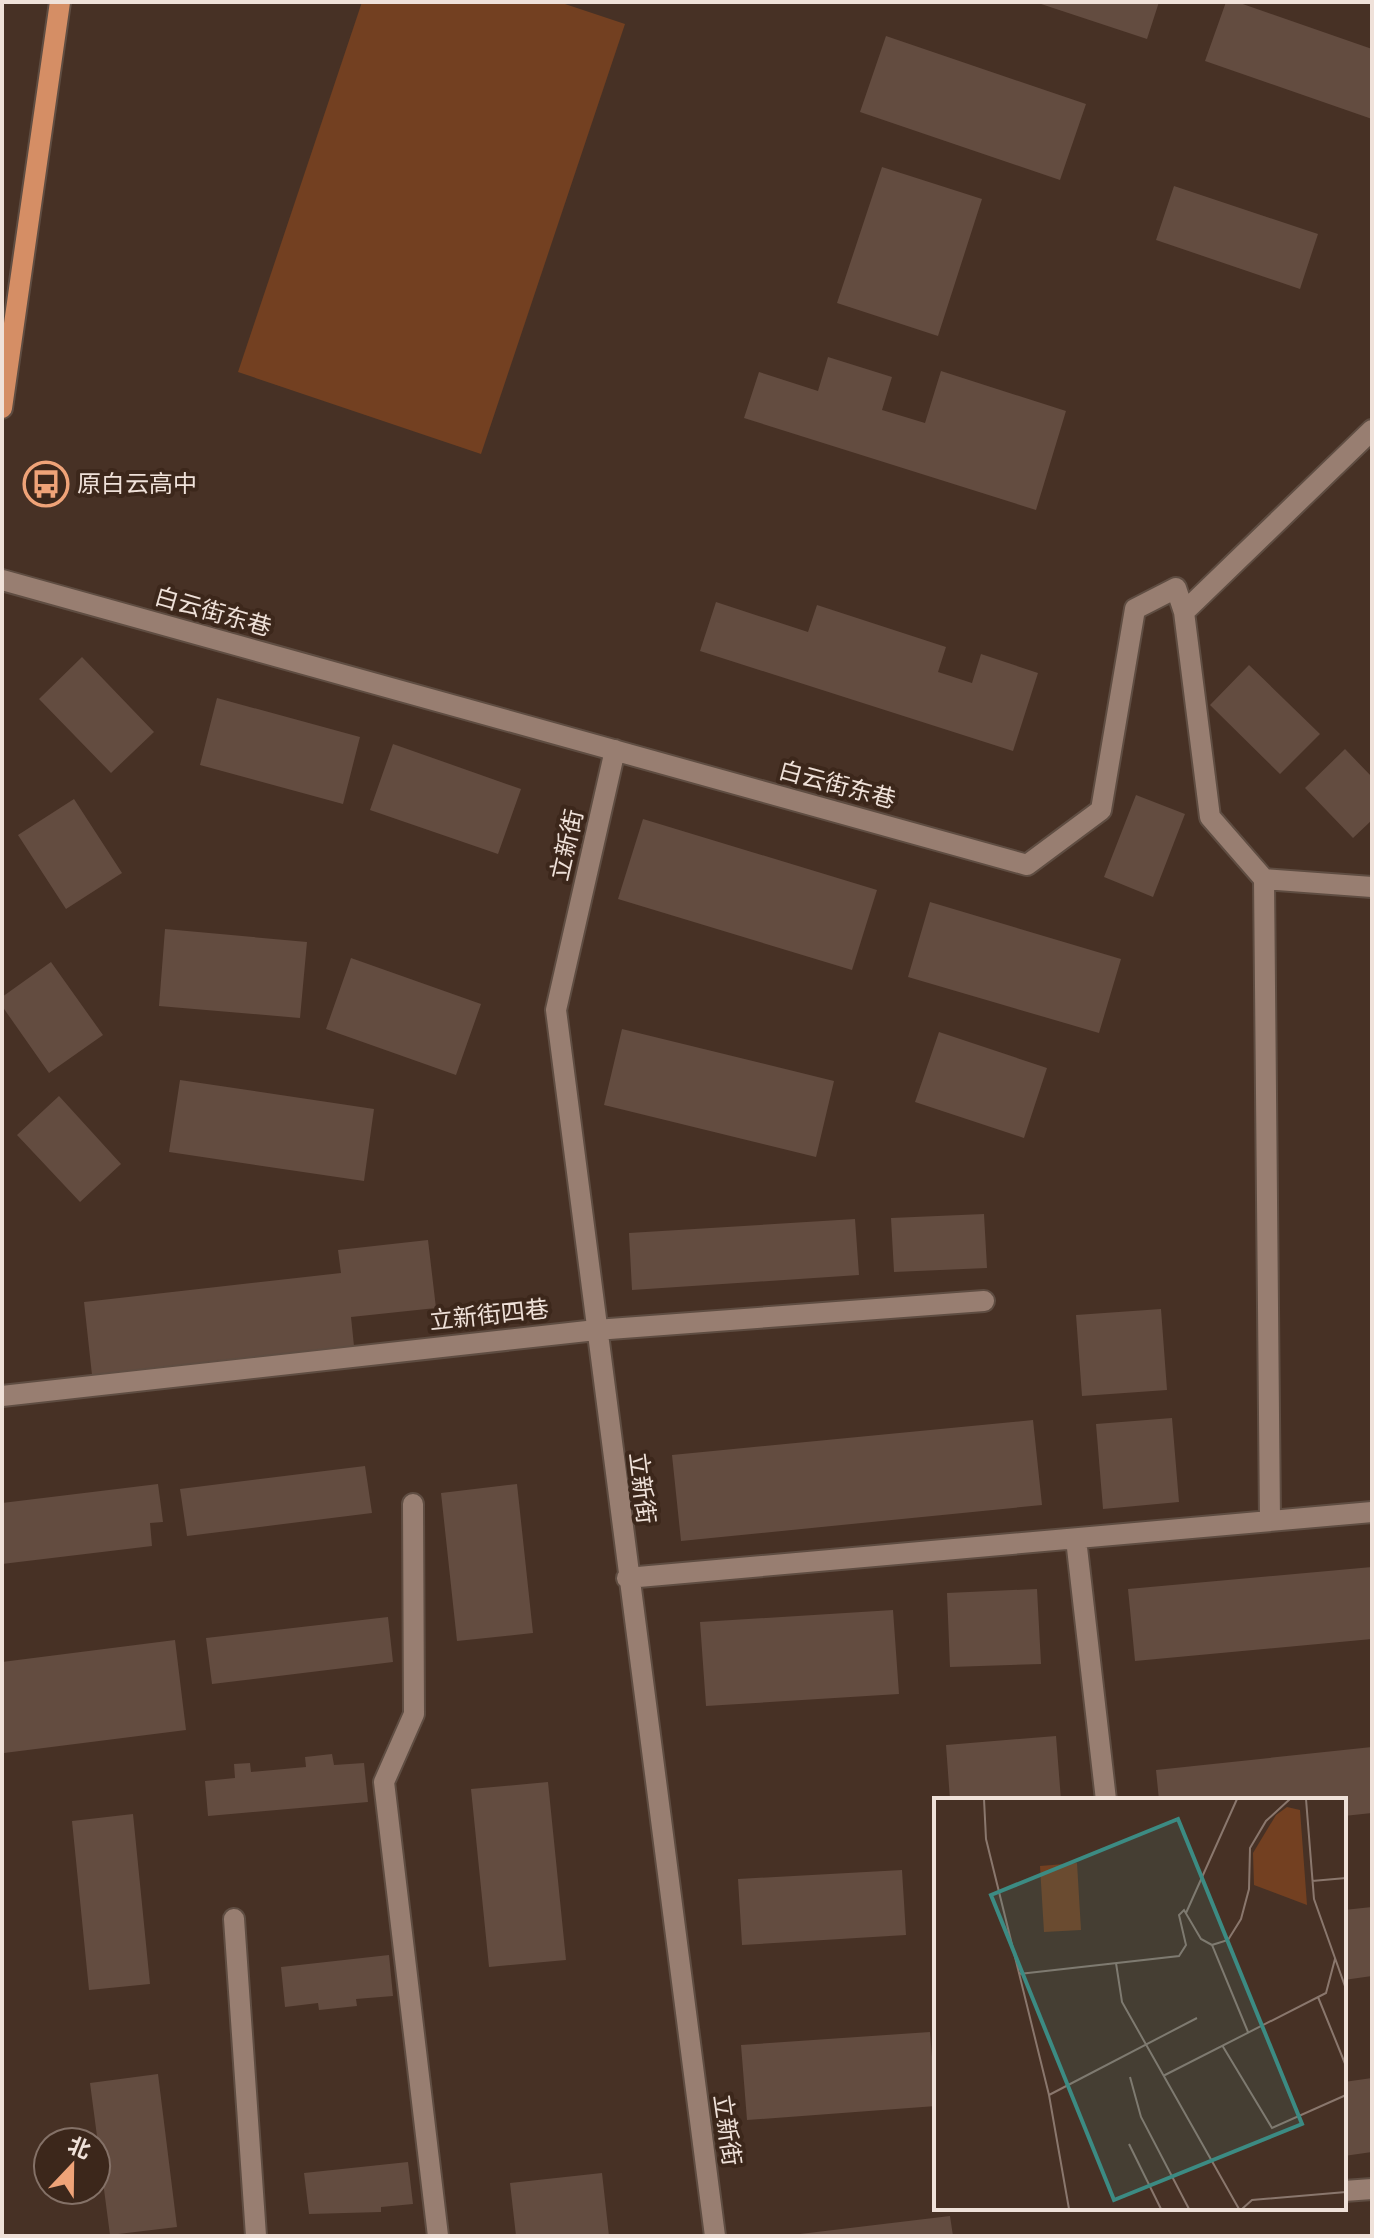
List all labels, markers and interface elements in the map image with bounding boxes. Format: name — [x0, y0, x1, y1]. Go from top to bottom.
bus stop icon: 原白云高中 — [22, 460, 70, 508]
place label: 原白云高中 — [77, 468, 197, 500]
street label: 白云街东巷 — [151, 580, 275, 644]
street label: 白云街东巷 — [775, 754, 899, 816]
street label: 立新街 — [543, 806, 591, 884]
street label: 立新街四巷 — [428, 1293, 550, 1337]
street label: 立新街 — [622, 1450, 662, 1526]
inset map — [934, 1798, 1346, 2210]
street label: 立新街 — [706, 2092, 748, 2168]
north arrow — [32, 2126, 112, 2206]
text: 北 — [63, 2130, 95, 2166]

